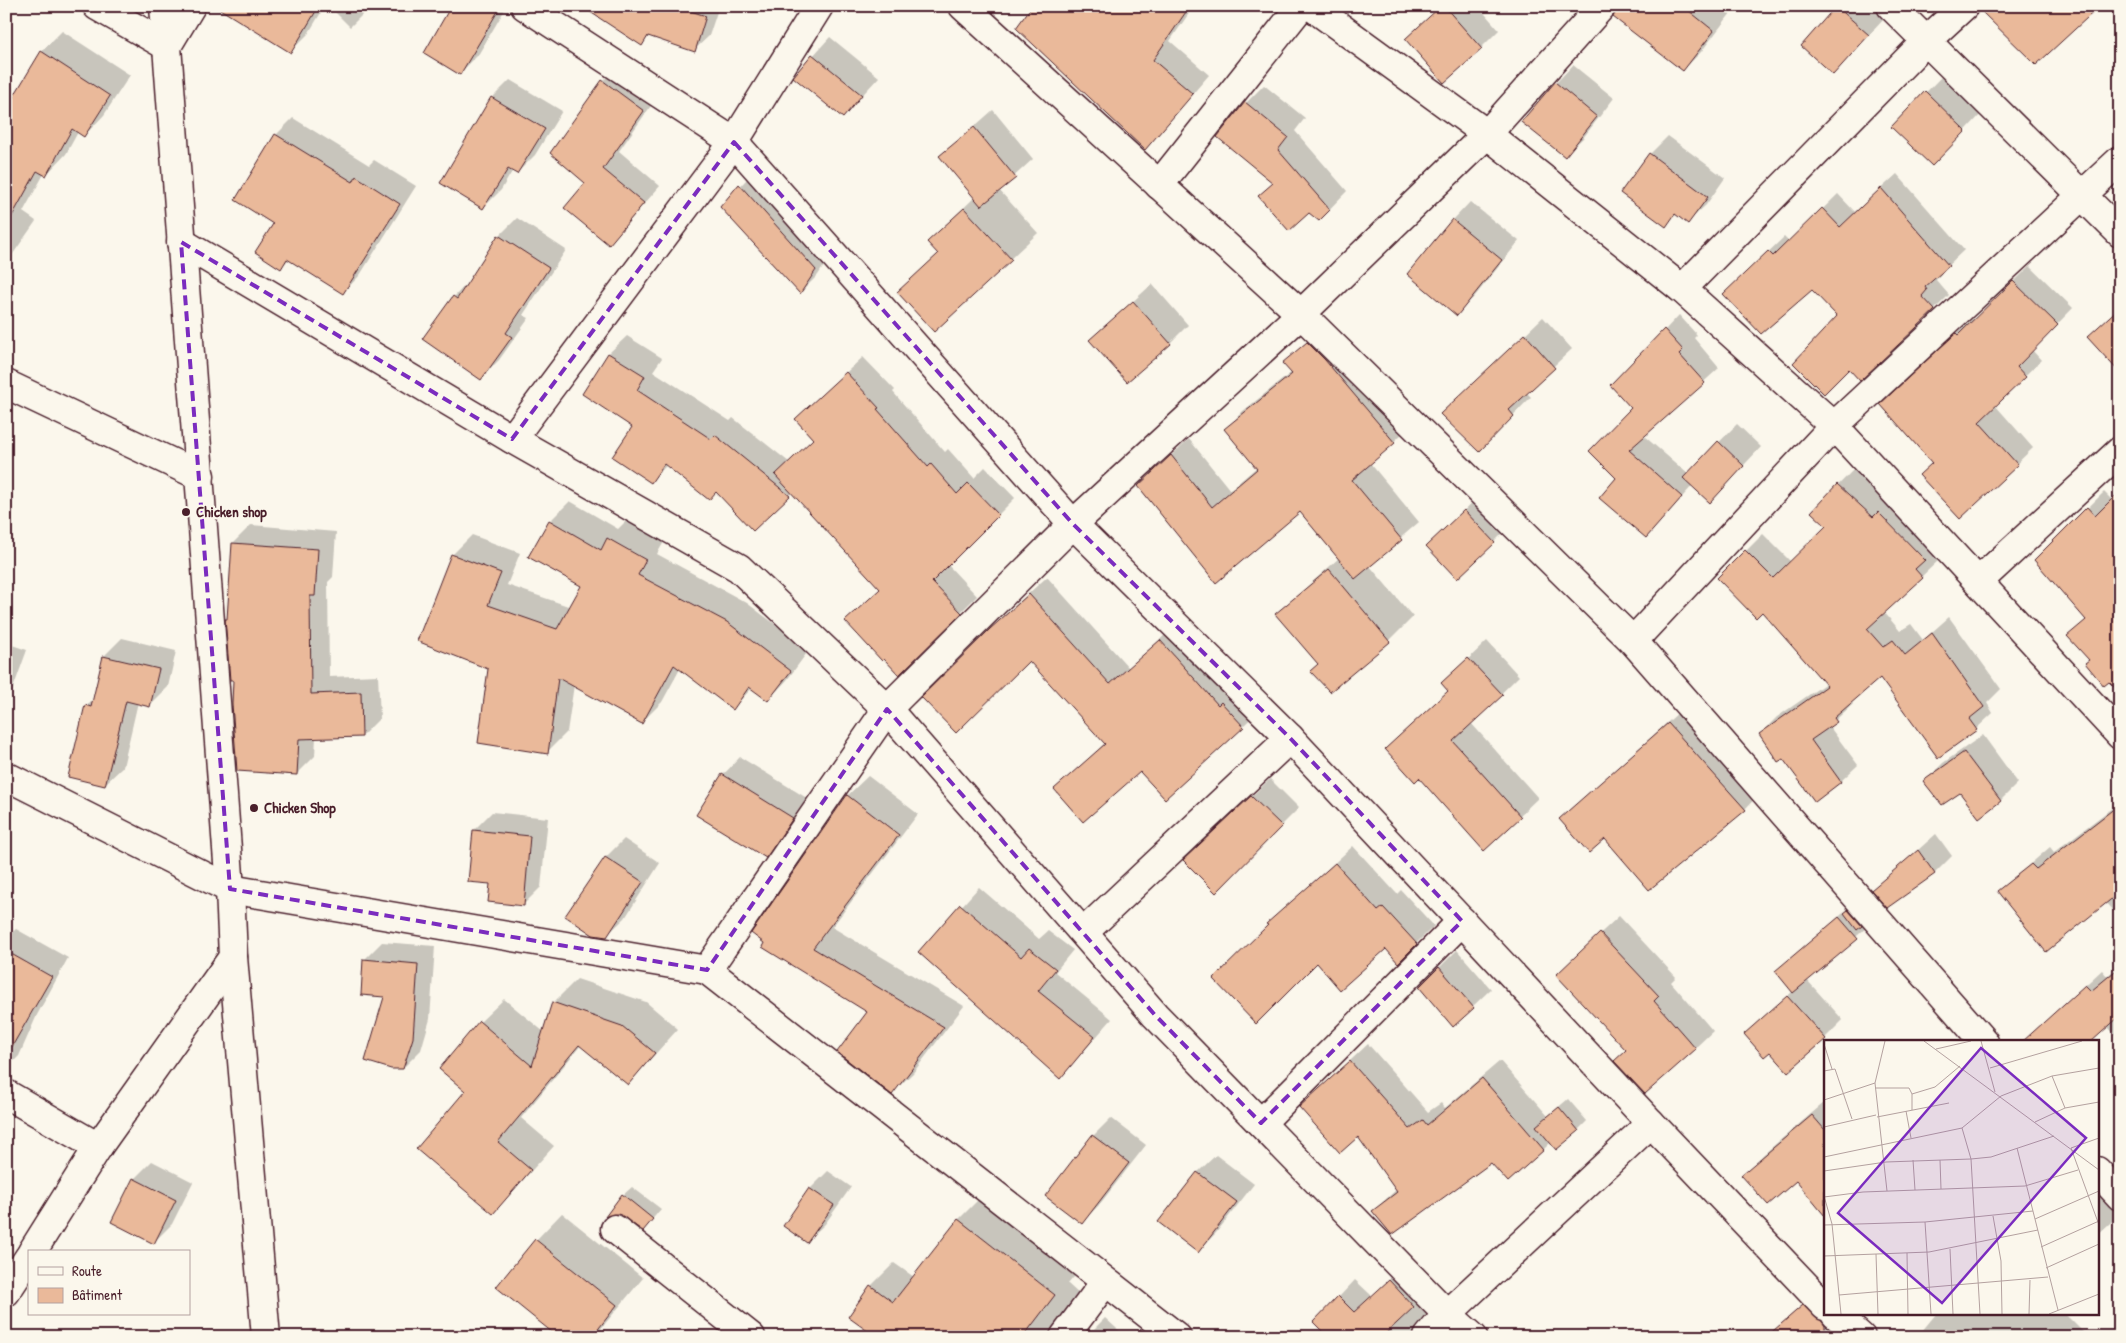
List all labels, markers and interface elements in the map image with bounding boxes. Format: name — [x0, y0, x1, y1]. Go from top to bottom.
place label: Chicken shop — [196, 501, 267, 523]
marker: Chicken shop — [180, 506, 192, 518]
place label: Chicken Shop — [264, 797, 336, 819]
marker: Chicken Shop — [248, 802, 260, 814]
inset map — [1824, 1040, 2098, 1316]
legend — [28, 1250, 190, 1316]
text: Route — [72, 1260, 102, 1281]
text: Bâtiment — [72, 1284, 123, 1305]

